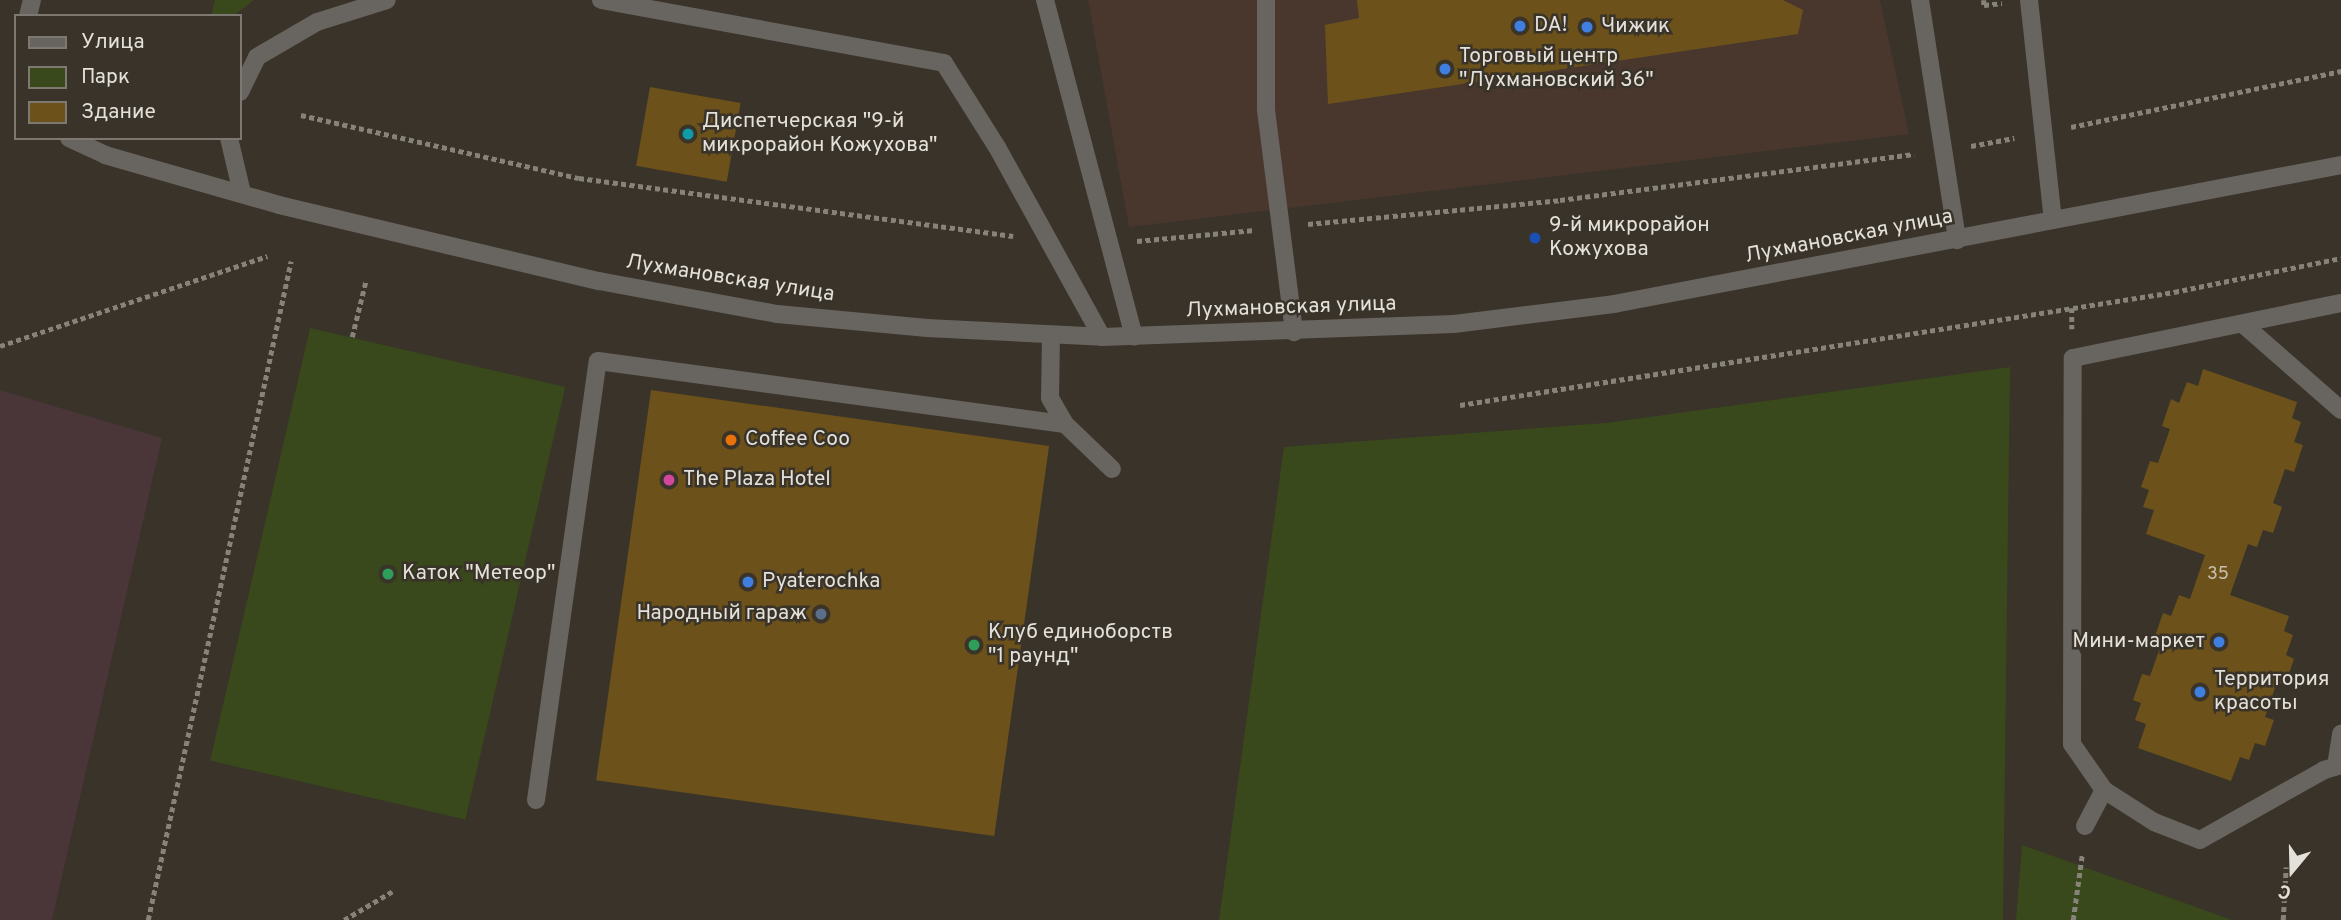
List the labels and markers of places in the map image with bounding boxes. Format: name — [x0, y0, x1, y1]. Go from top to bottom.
place label: DA! — [1534, 13, 1567, 39]
place label: Чижик — [1601, 14, 1670, 40]
marker: DA! — [1512, 18, 1528, 34]
marker: Чижик — [1579, 19, 1595, 35]
place label: Торговый центр "Лухмановский 36" — [1459, 44, 1654, 94]
marker: Торговый центр "Лухмановский 36" — [1437, 61, 1453, 77]
place label: Диспетчерская "9-й микрорайон Кожухова" — [702, 109, 937, 159]
marker: Диспетчерская "9-й микрорайон Кожухова" — [680, 126, 696, 142]
place label: 9-й микрорайон Кожухова — [1549, 213, 1710, 263]
marker: 9-й микрорайон Кожухова — [1527, 230, 1543, 246]
place label: Coffee Coo — [745, 427, 850, 453]
marker: Coffee Coo — [723, 432, 739, 448]
place label: The Plaza Hotel — [683, 467, 831, 493]
marker: The Plaza Hotel — [661, 472, 677, 488]
place label: Каток "Метеор" — [402, 561, 555, 587]
marker: Каток "Метеор" — [380, 566, 396, 582]
place label: Pyaterochka — [762, 569, 880, 595]
marker: Pyaterochka — [740, 574, 756, 590]
place label: Народный гараж — [636, 601, 807, 627]
marker: Народный гараж — [813, 606, 829, 622]
place label: Клуб единоборств "1 раунд" — [988, 620, 1173, 670]
place label: Мини-маркет — [2072, 629, 2205, 655]
marker: Мини-маркет — [2211, 634, 2227, 650]
marker: Клуб единоборств "1 раунд" — [966, 637, 982, 653]
place label: Территория красоты — [2214, 667, 2330, 717]
marker: Территория красоты — [2192, 684, 2208, 700]

